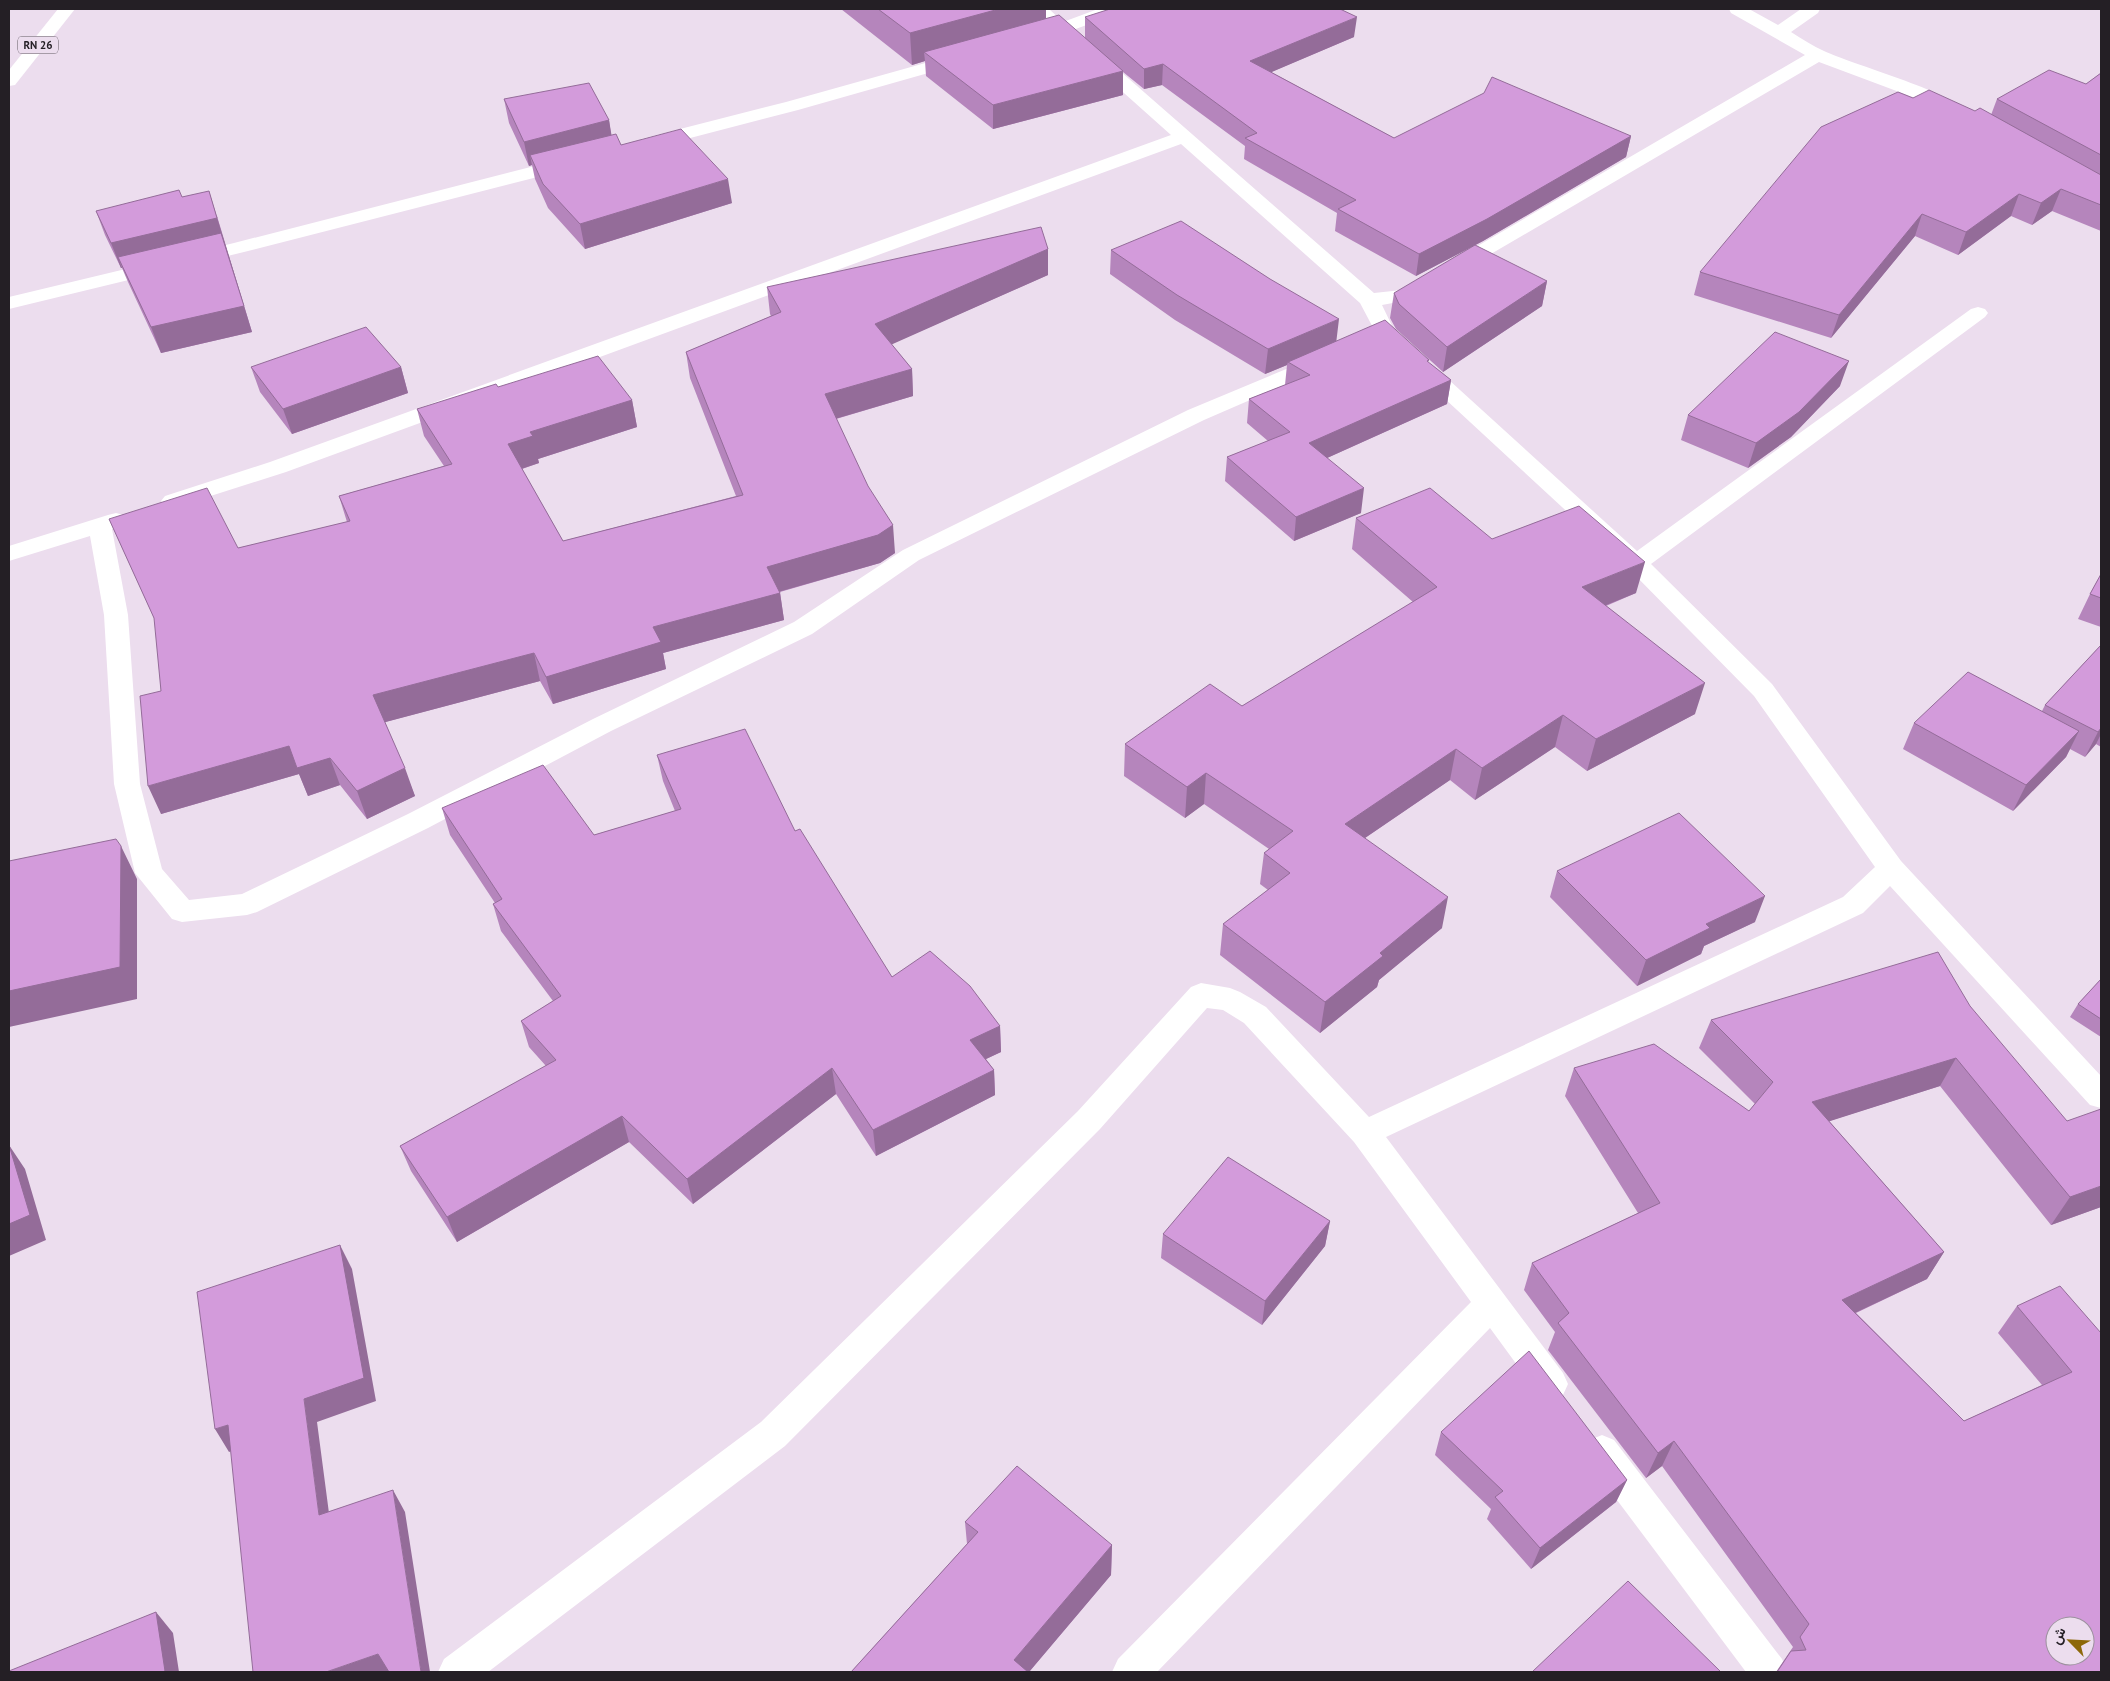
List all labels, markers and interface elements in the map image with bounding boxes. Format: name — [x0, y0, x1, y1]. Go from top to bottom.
road number: RN 26 — [18, 36, 58, 54]
north arrow — [2045, 1616, 2095, 1666]
text: ش — [2046, 1624, 2070, 1647]

